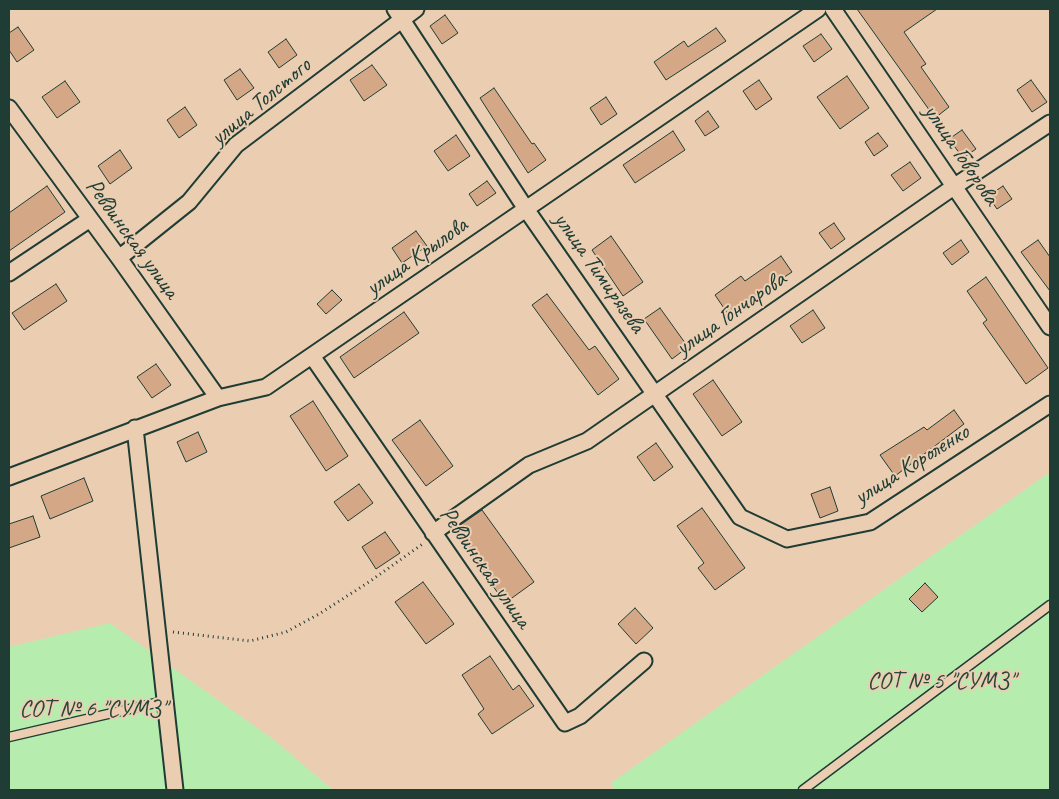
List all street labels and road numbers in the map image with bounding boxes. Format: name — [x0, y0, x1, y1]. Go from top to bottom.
street label: улица Толстого — [205, 52, 317, 152]
street label: улица Говорова — [917, 99, 1005, 211]
street label: Ревдинская улица — [79, 173, 185, 305]
street label: улица Тимирязева — [547, 207, 651, 339]
street label: улица Крылова — [360, 211, 474, 303]
street label: улица Гончарова — [670, 265, 792, 363]
street label: улица Короленко — [849, 418, 975, 512]
street label: Ревдинская улица — [433, 502, 537, 634]

